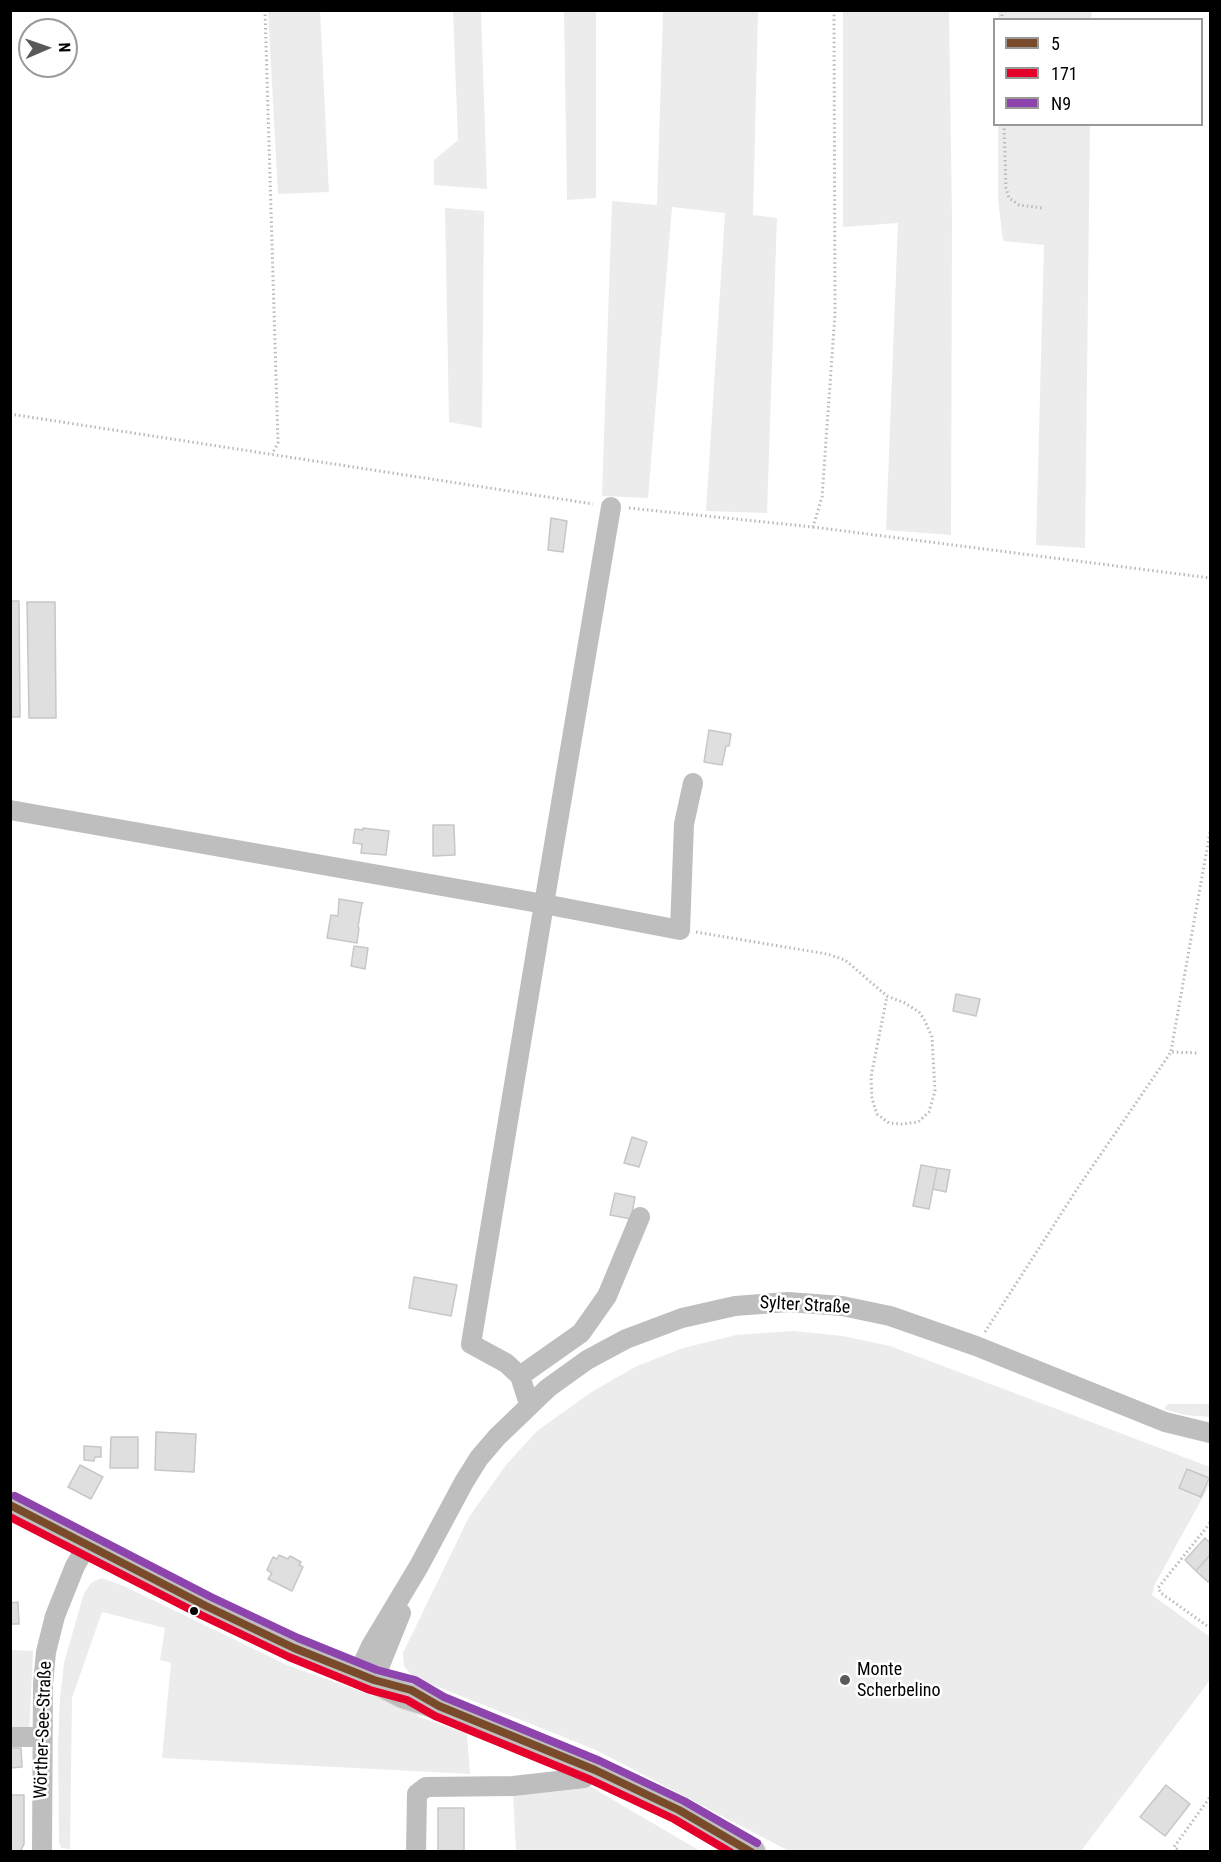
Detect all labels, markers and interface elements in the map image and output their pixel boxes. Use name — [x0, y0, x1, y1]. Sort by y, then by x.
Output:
north arrow — [18, 18, 78, 78]
legend — [993, 18, 1203, 126]
text: 5 — [1051, 33, 1060, 54]
text: N — [55, 42, 74, 53]
text: 171 — [1051, 63, 1078, 84]
text: N9 — [1051, 93, 1071, 114]
street label: Sylter Straße — [759, 1293, 851, 1319]
unlabelled marker — [188, 1605, 200, 1617]
place label: Monte Scherbelino — [857, 1659, 941, 1702]
street label: Wörther-See-Straße — [31, 1661, 57, 1799]
marker: Monte Scherbelino — [838, 1673, 852, 1687]

